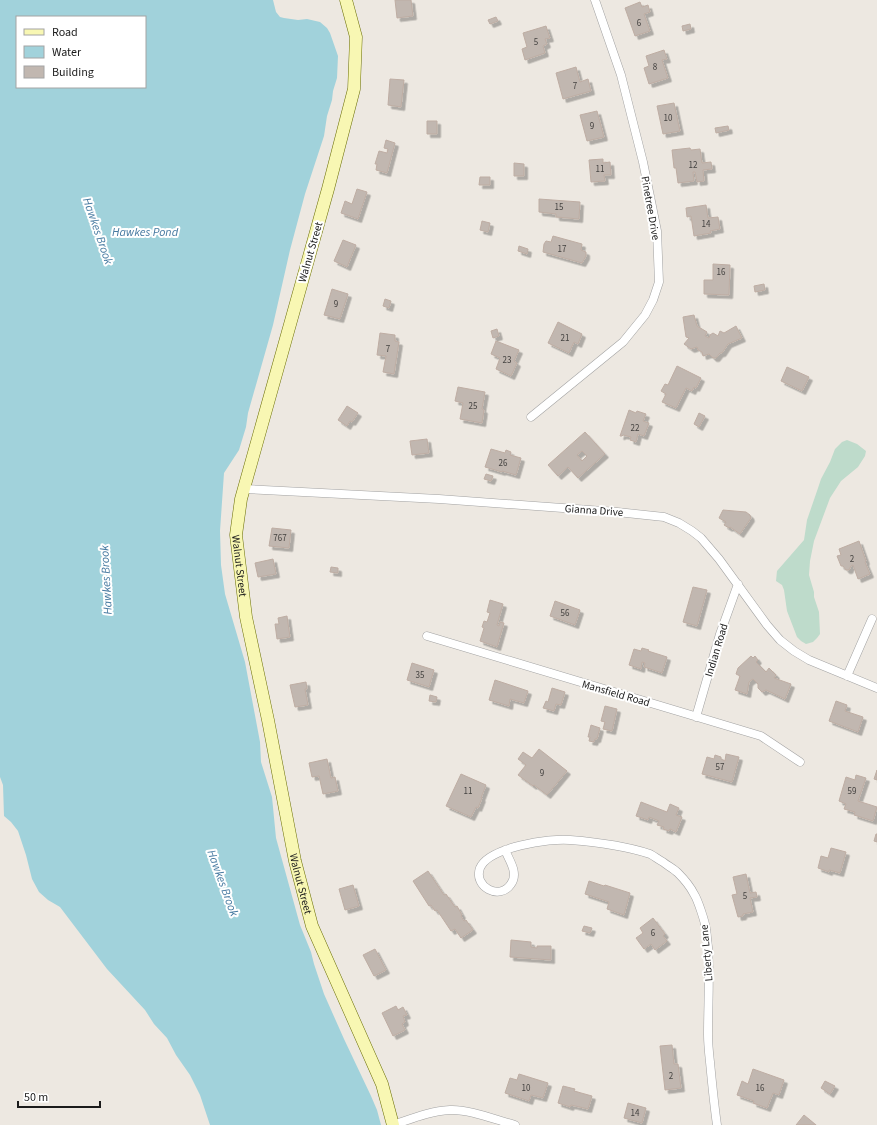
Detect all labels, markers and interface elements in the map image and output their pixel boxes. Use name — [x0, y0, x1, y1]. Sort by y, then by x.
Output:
legend — [16, 16, 146, 88]
house number: 6 — [637, 17, 642, 30]
text: Road — [52, 24, 78, 41]
house number: 5 — [534, 36, 539, 49]
text: Water — [52, 44, 82, 61]
house number: 8 — [653, 61, 658, 74]
text: Building — [52, 64, 94, 81]
house number: 7 — [573, 80, 578, 93]
house number: 10 — [664, 112, 673, 125]
house number: 9 — [590, 120, 595, 133]
house number: 12 — [689, 159, 698, 172]
house number: 11 — [596, 163, 604, 176]
street label: Pinetree Drive — [638, 175, 664, 242]
water label: Hawkes Brook — [78, 195, 117, 267]
house number: 15 — [555, 201, 564, 214]
house number: 14 — [702, 218, 711, 231]
street label: Walnut Street — [295, 220, 326, 284]
water label: Hawkes Pond — [112, 224, 179, 241]
house number: 17 — [558, 243, 567, 256]
house number: 16 — [717, 266, 726, 279]
house number: 9 — [334, 298, 339, 311]
house number: 21 — [561, 332, 569, 345]
house number: 7 — [386, 343, 391, 356]
house number: 23 — [503, 354, 512, 367]
house number: 25 — [469, 400, 478, 413]
house number: 22 — [631, 422, 640, 435]
house number: 26 — [499, 457, 508, 470]
street label: Gianna Drive — [564, 501, 624, 520]
house number: 767 — [273, 532, 287, 545]
street label: Walnut Street — [228, 534, 251, 598]
water label: Hawkes Brook — [96, 544, 117, 615]
house number: 2 — [850, 553, 855, 566]
house number: 56 — [561, 607, 570, 620]
street label: Indian Road — [701, 622, 732, 679]
house number: 35 — [416, 669, 425, 682]
street label: Mansfield Road — [580, 677, 652, 710]
house number: 57 — [716, 761, 725, 774]
house number: 9 — [540, 767, 545, 780]
house number: 11 — [464, 785, 472, 798]
house number: 59 — [848, 785, 857, 798]
water label: Hawkes Brook — [203, 847, 243, 919]
street label: Walnut Street — [286, 852, 316, 916]
house number: 5 — [743, 890, 748, 903]
street label: Liberty Lane — [697, 923, 716, 982]
house number: 6 — [651, 927, 656, 940]
house number: 2 — [669, 1070, 674, 1083]
house number: 10 — [522, 1082, 531, 1095]
house number: 16 — [756, 1082, 765, 1095]
scale bar — [18, 1083, 100, 1109]
text: 50 m — [24, 1089, 48, 1106]
house number: 14 — [631, 1107, 640, 1120]

